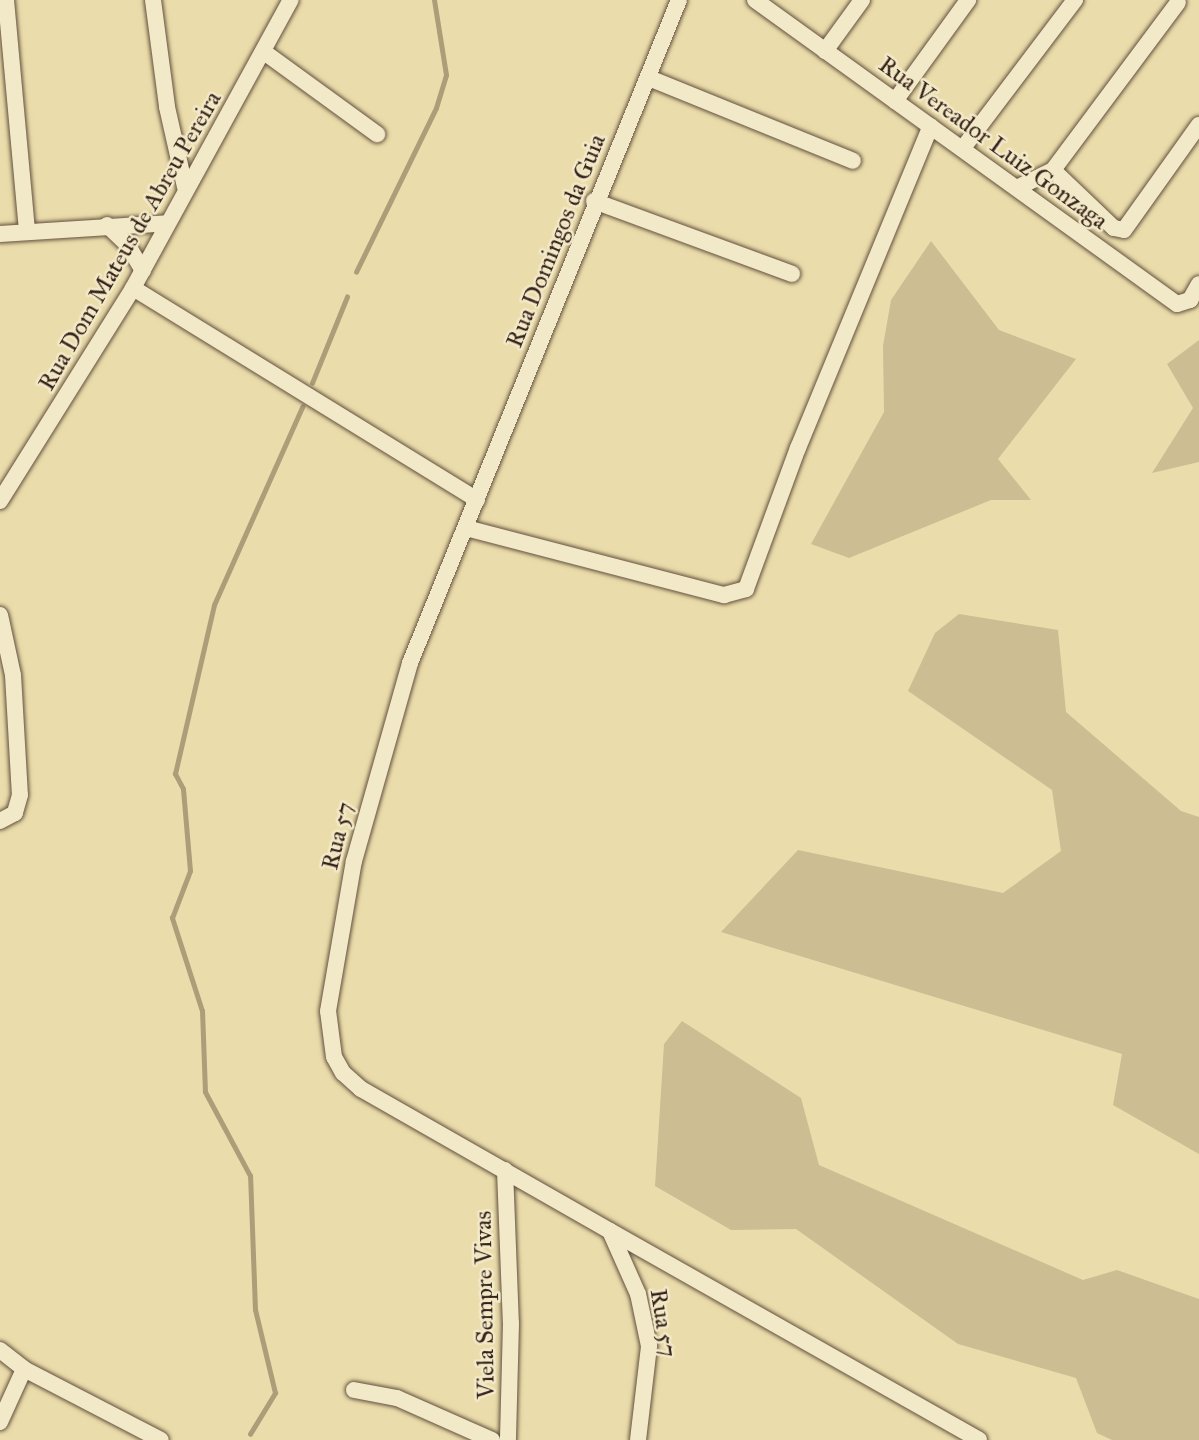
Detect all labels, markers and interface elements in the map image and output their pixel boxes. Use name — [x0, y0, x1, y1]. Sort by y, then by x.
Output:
street label: Rua Vereador Luiz Gonzaga — [873, 50, 1113, 236]
street label: Rua Dom Mateus de Abreu Pereira — [32, 86, 228, 396]
street label: Rua Domingos da Guia — [500, 130, 612, 352]
street label: Rua 57 — [316, 799, 360, 873]
street label: Viela Sempre Vivas — [469, 1211, 501, 1399]
street label: Rua 57 — [643, 1287, 683, 1359]

